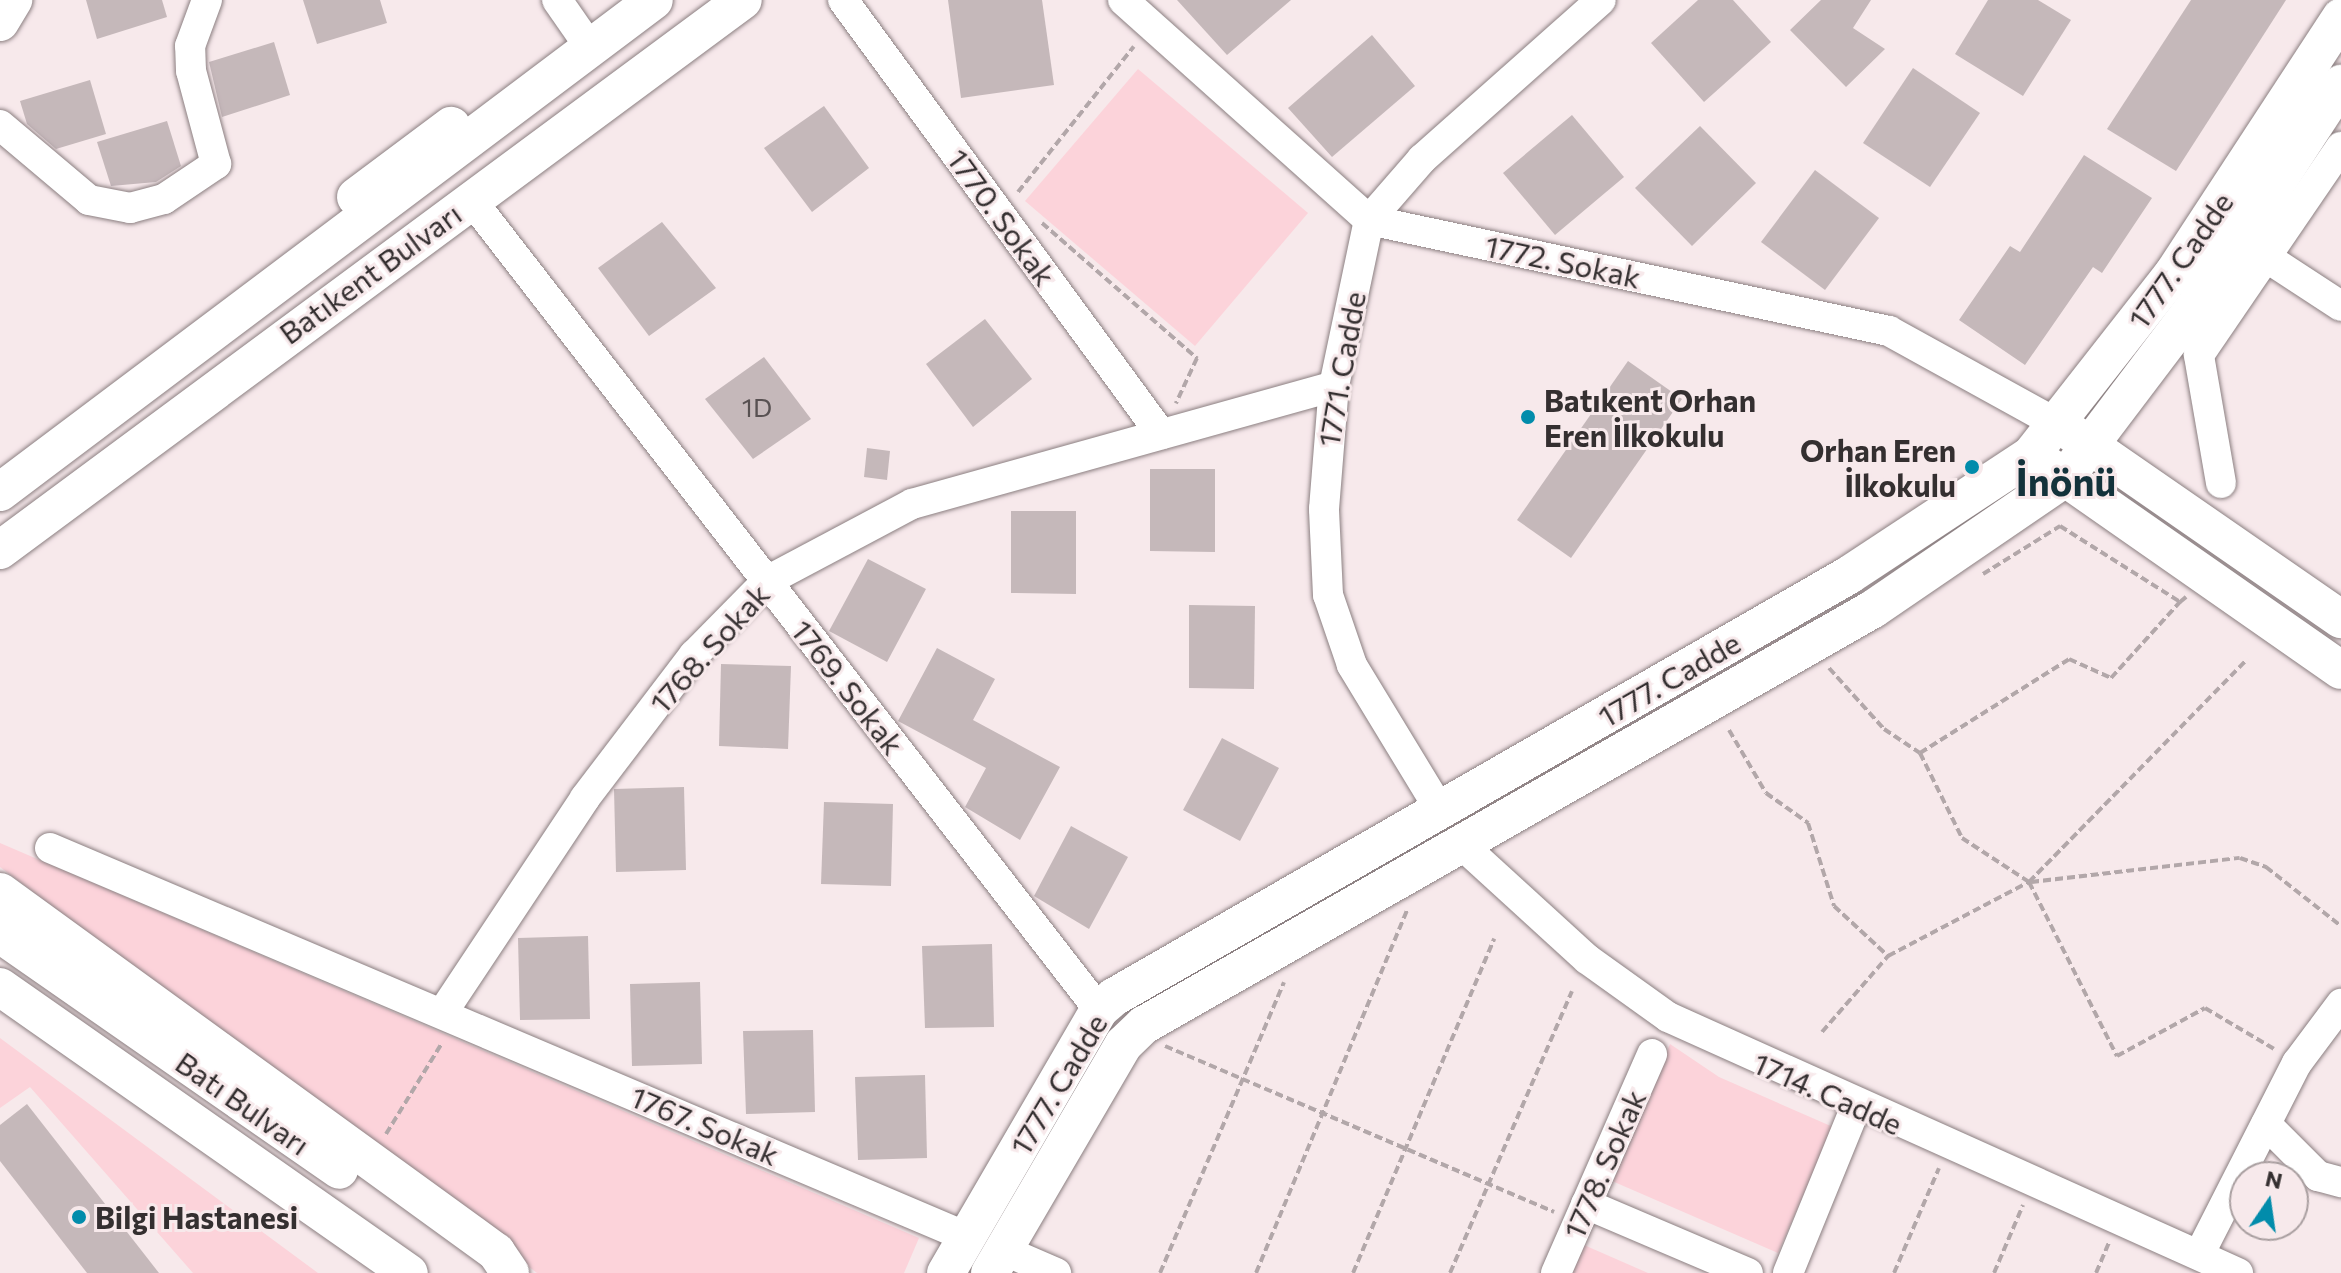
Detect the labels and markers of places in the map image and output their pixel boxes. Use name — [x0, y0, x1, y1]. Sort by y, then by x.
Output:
place label: Batıkent Orhan Eren İlkokulu — [1544, 382, 1756, 452]
marker: Batıkent Orhan Eren İlkokulu — [1519, 408, 1537, 426]
place label: Orhan Eren İlkokulu — [1800, 432, 1956, 502]
marker: Orhan Eren İlkokulu — [1963, 458, 1981, 476]
place label: Bilgi Hastanesi — [95, 1199, 298, 1235]
marker: Bilgi Hastanesi — [70, 1208, 88, 1226]

